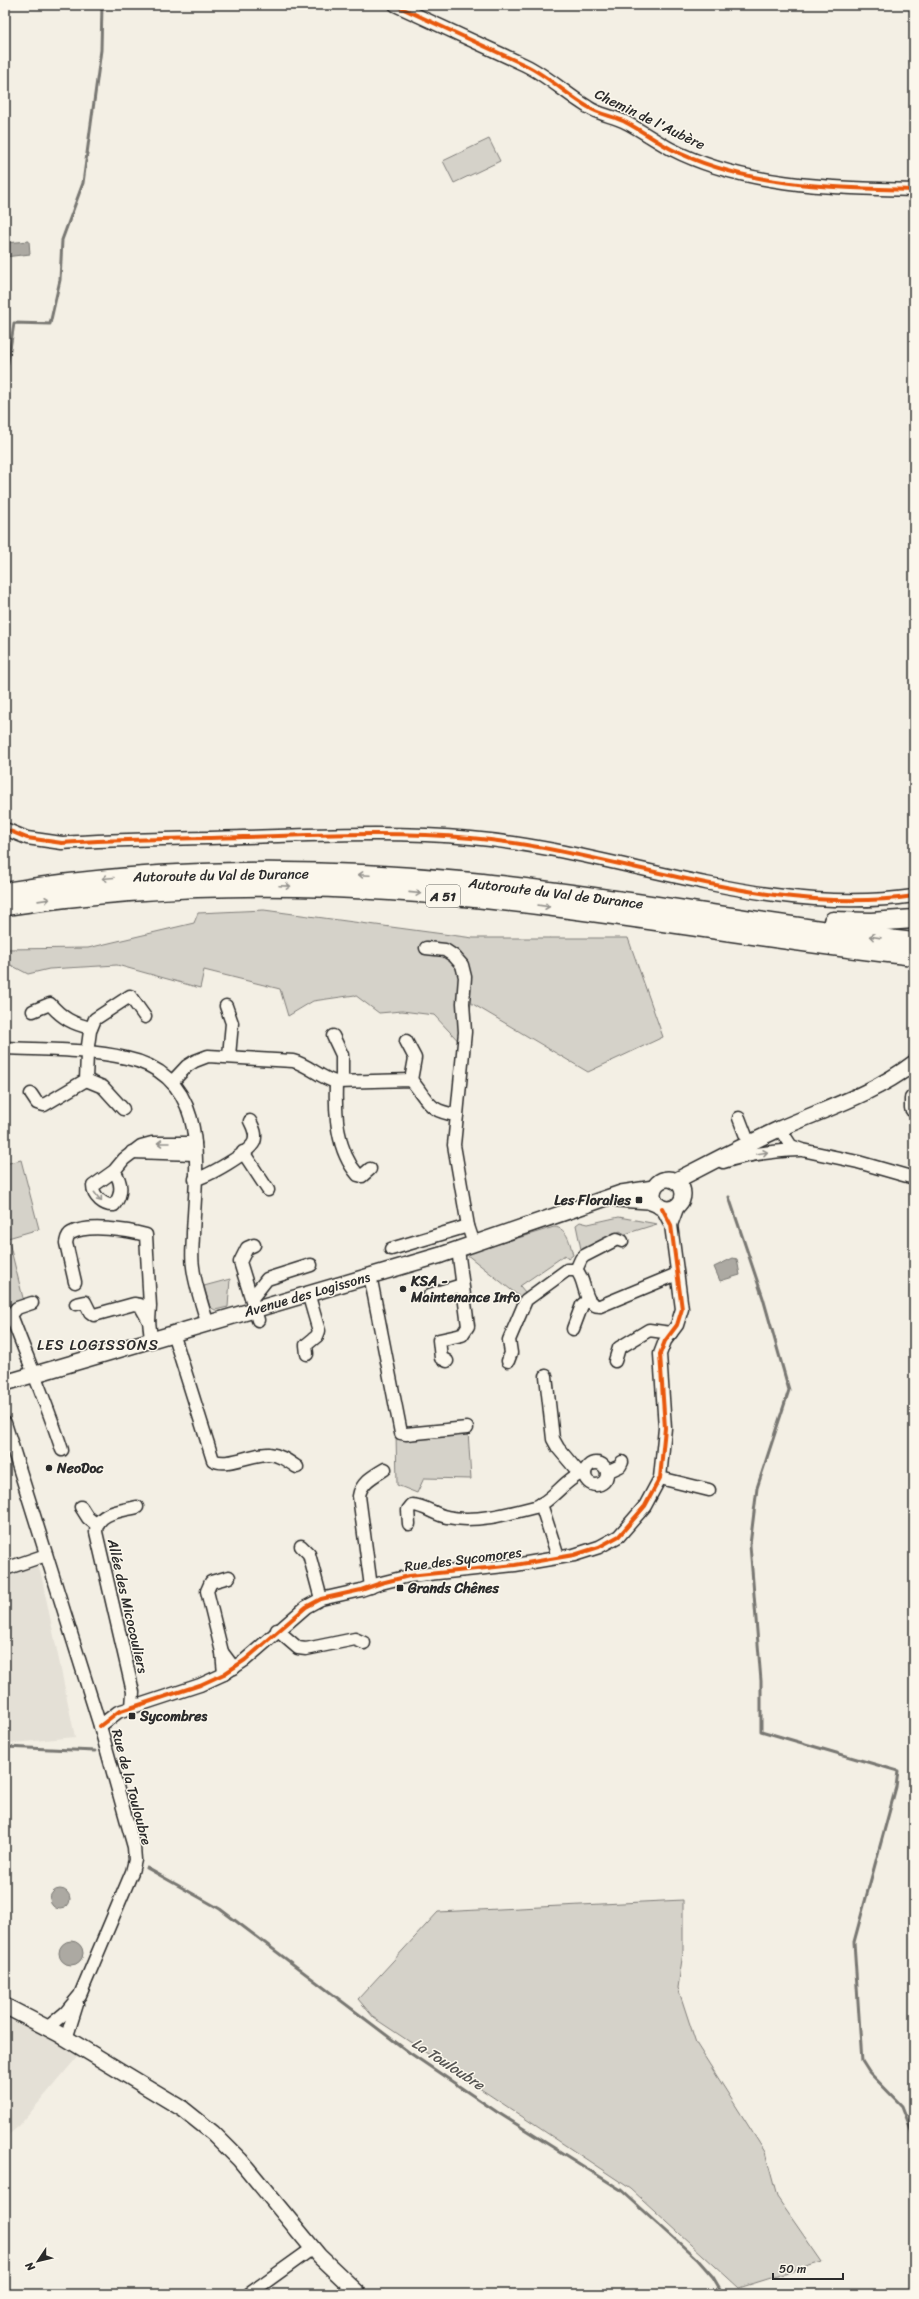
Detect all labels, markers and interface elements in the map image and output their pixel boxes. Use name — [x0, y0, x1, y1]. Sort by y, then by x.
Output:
street label: Chemin de l'Aubère — [590, 82, 709, 157]
street label: Autoroute du Val de Durance — [132, 861, 309, 890]
street label: Autoroute du Val de Durance — [466, 870, 645, 917]
one-way arrow — [358, 871, 371, 879]
one-way arrow — [102, 875, 115, 882]
one-way arrow — [278, 882, 291, 890]
road number: A 51 — [426, 885, 460, 907]
one-way arrow — [408, 889, 421, 897]
one-way arrow — [37, 896, 50, 904]
one-way arrow — [537, 902, 550, 910]
one-way arrow — [869, 933, 882, 941]
one-way arrow — [157, 1139, 170, 1147]
one-way arrow — [755, 1149, 768, 1157]
place label: Les Floralies — [554, 1188, 632, 1213]
one-way arrow — [94, 1192, 103, 1203]
marker: Les Floralies — [634, 1195, 644, 1205]
street label: Avenue des Logissons — [240, 1264, 373, 1325]
place label: KSA - Maintenance Info — [410, 1269, 520, 1310]
marker: KSA - Maintenance Info — [398, 1284, 408, 1294]
district label: LES LOGISSONS — [37, 1332, 159, 1358]
place label: NeoDoc — [56, 1456, 104, 1481]
marker: NeoDoc — [44, 1463, 54, 1473]
street label: Allée des Micocouliers — [100, 1535, 155, 1676]
street label: Rue des Sycomores — [403, 1540, 524, 1579]
place label: Grands Chênes — [407, 1576, 500, 1601]
marker: Grands Chênes — [395, 1583, 405, 1593]
place label: Sycombres — [139, 1704, 208, 1729]
marker: Sycombres — [127, 1711, 137, 1721]
street label: Rue de la Touloubre — [104, 1726, 159, 1848]
water label: La Touloubre — [407, 2031, 491, 2098]
north arrow — [18, 2241, 58, 2281]
scale bar — [773, 2255, 843, 2281]
text: N — [20, 2258, 41, 2276]
text: 50 m — [779, 2258, 806, 2280]

